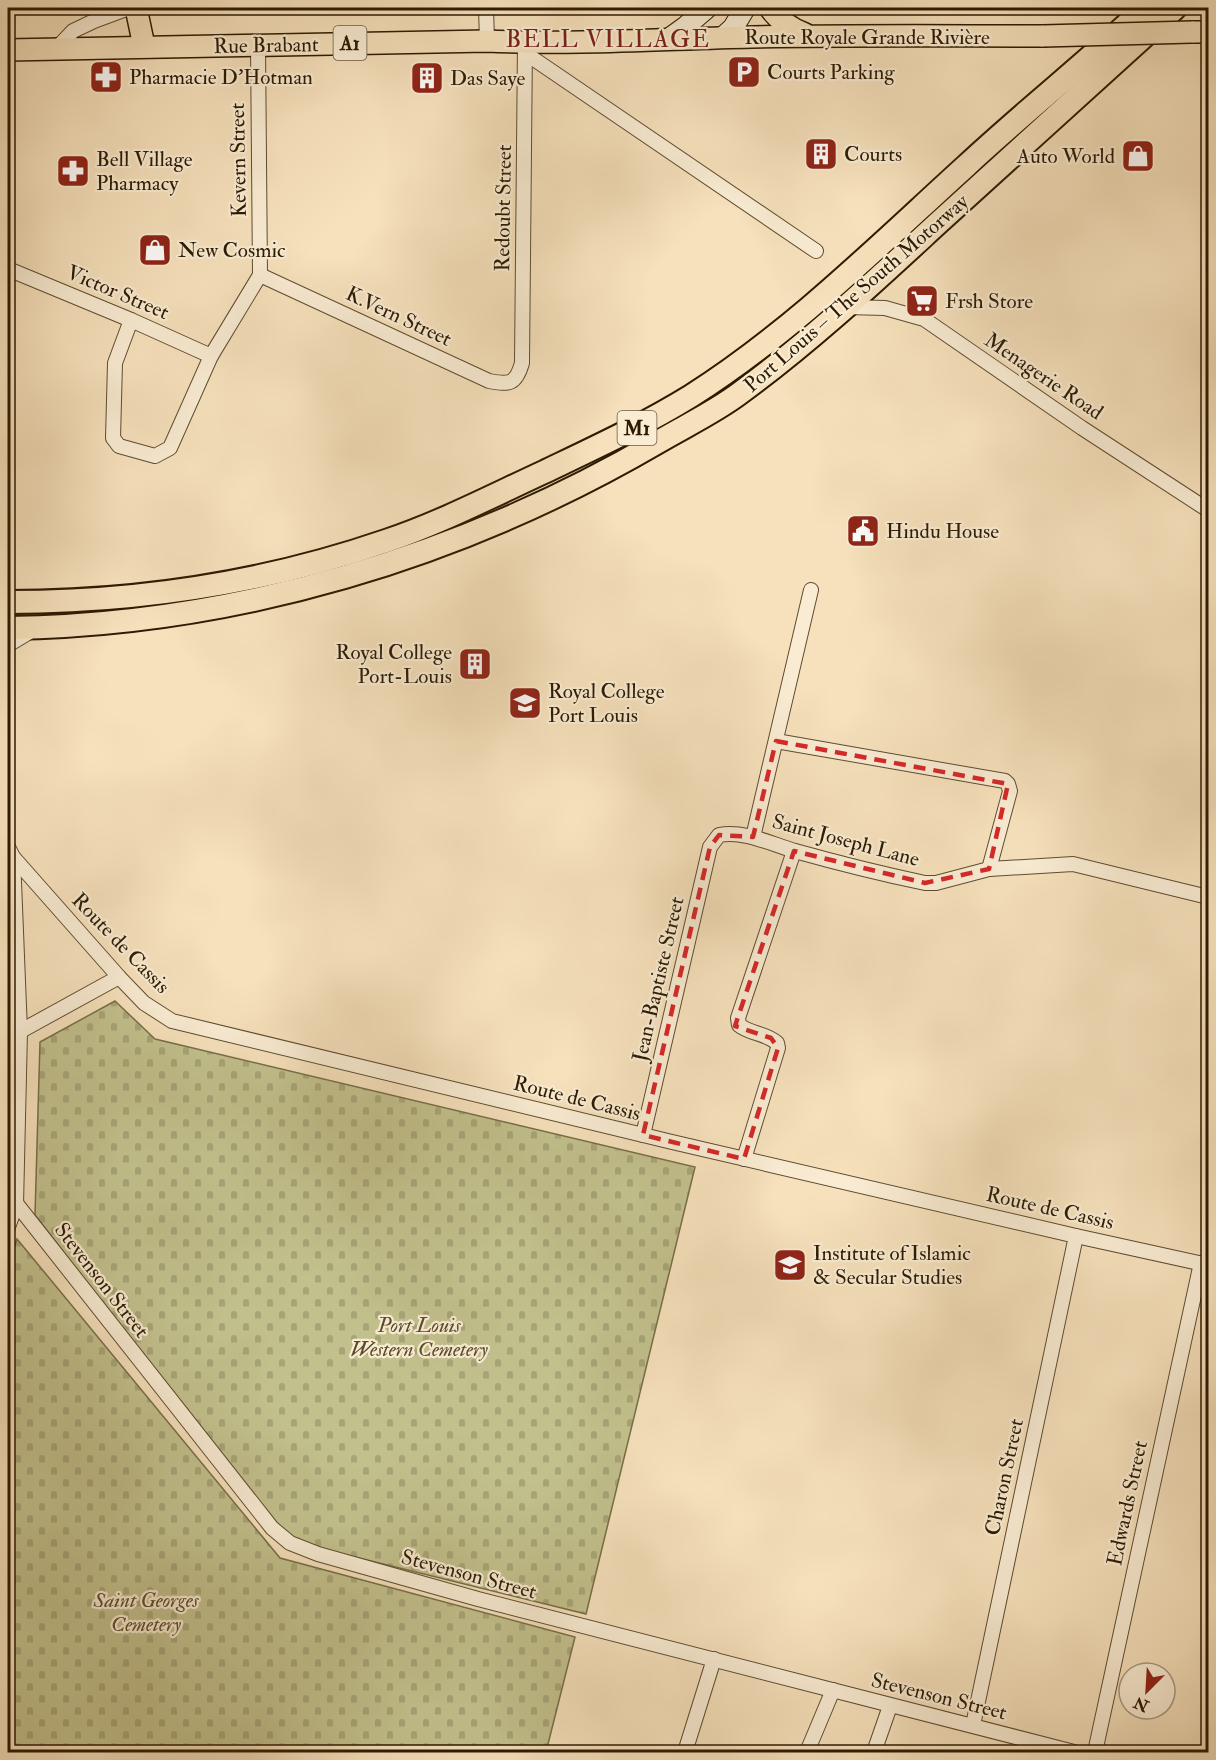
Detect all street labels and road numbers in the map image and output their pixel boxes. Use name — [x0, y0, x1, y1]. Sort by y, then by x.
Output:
street label: Route Royale Grande Rivière — [744, 24, 990, 51]
road number: A1 — [334, 26, 366, 60]
street label: Rue Brabant — [213, 31, 319, 60]
street label: Kevern Street — [224, 102, 253, 217]
street label: Redoubt Street — [489, 144, 518, 272]
street label: Port Louis – The South Motorway — [738, 188, 975, 398]
street label: Victor Street — [63, 259, 173, 326]
street label: K.Vern Street — [342, 280, 456, 353]
street label: Menagerie Road — [979, 327, 1109, 426]
road number: M1 — [618, 411, 656, 445]
street label: Saint Joseph Lane — [769, 808, 923, 873]
street label: Route de Cassis — [66, 887, 176, 1000]
street label: Jean-Baptiste Street — [626, 894, 691, 1065]
street label: Route de Cassis — [510, 1070, 643, 1127]
street label: Route de Cassis — [983, 1181, 1116, 1236]
street label: Stevenson Street — [48, 1217, 155, 1343]
street label: Charon Street — [979, 1416, 1030, 1538]
street label: Edwards Street — [1101, 1438, 1154, 1568]
street label: Stevenson Street — [398, 1543, 540, 1606]
street label: Stevenson Street — [868, 1667, 1010, 1726]

